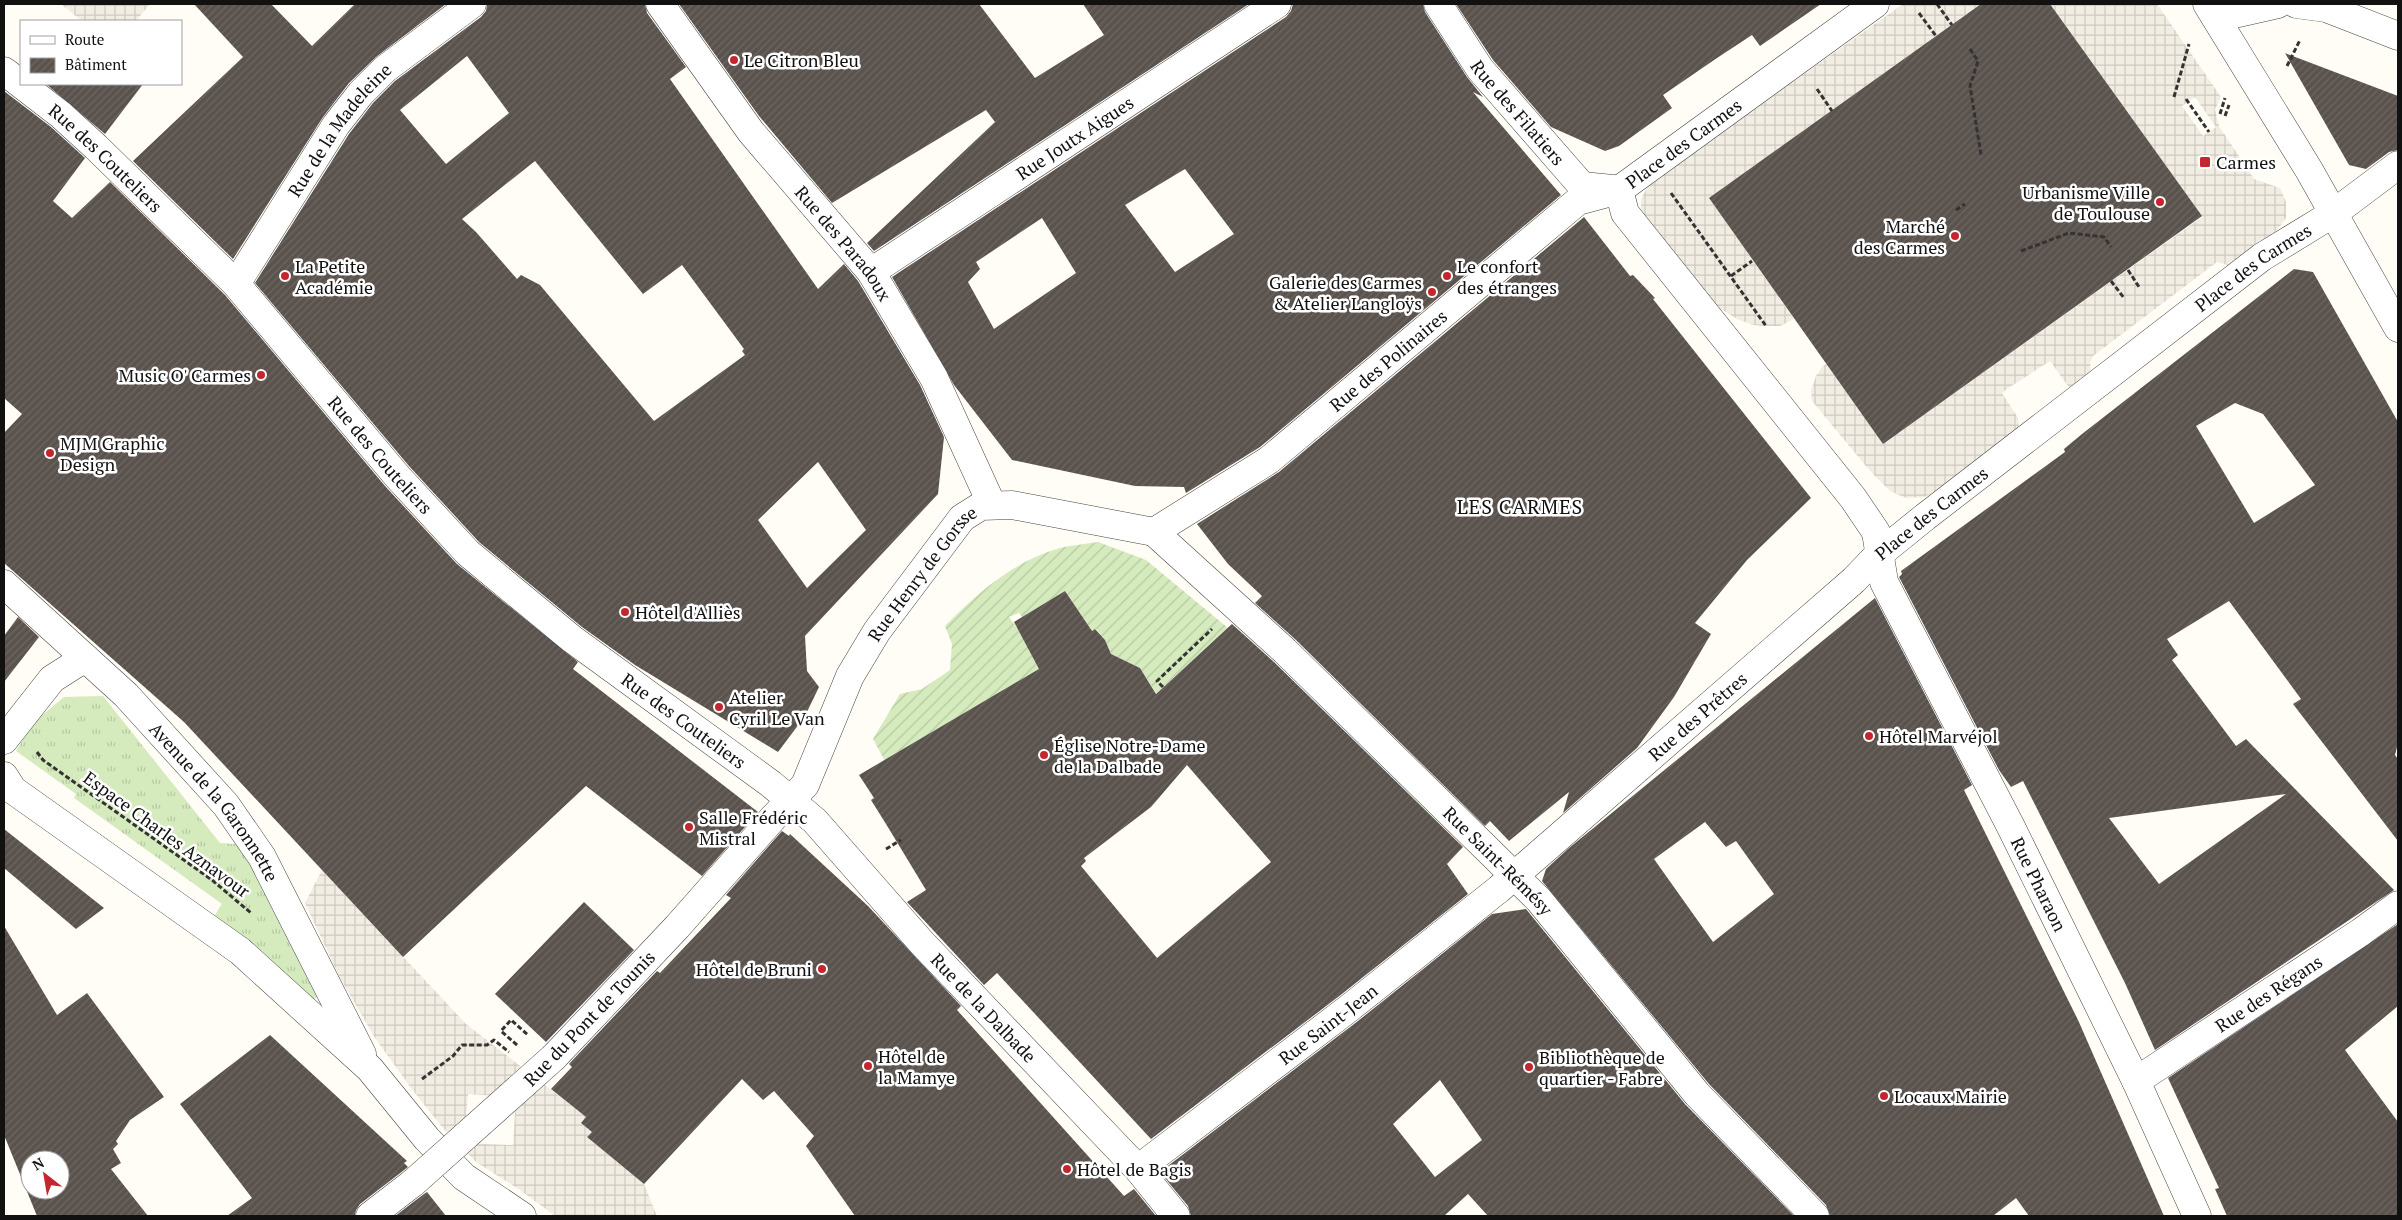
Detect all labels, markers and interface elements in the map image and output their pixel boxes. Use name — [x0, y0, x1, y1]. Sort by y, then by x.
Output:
legend — [20, 20, 182, 85]
text: Route — [65, 29, 104, 49]
place label: Le Citron Bleu — [744, 48, 859, 72]
text: Bâtiment — [65, 54, 127, 74]
marker: Le Citron Bleu — [728, 54, 740, 66]
street label: Rue des Filatiers — [1465, 55, 1570, 170]
street label: Rue de la Madeleine — [282, 58, 396, 201]
street label: Rue Joutx Aigues — [1011, 90, 1138, 185]
street label: Place des Carmes — [1621, 93, 1746, 193]
street label: Rue des Couteliers — [44, 98, 168, 218]
place label: Carmes — [2216, 150, 2276, 174]
marker: Carmes — [2198, 155, 2212, 169]
street label: Rue des Paradoux — [790, 180, 898, 306]
place label: Urbanisme Ville de Toulouse — [2022, 180, 2150, 225]
marker: Urbanisme Ville de Toulouse — [2154, 196, 2166, 208]
place label: Marché des Carmes — [1854, 214, 1945, 259]
street label: Place des Carmes — [2190, 218, 2316, 317]
marker: Marché des Carmes — [1949, 230, 1961, 242]
place label: La Petite Académie — [295, 254, 373, 299]
place label: Le confort des étranges — [1457, 254, 1557, 299]
marker: La Petite Académie — [279, 270, 291, 282]
place label: Galerie des Carmes & Atelier Langloÿs — [1269, 270, 1422, 315]
marker: Le confort des étranges — [1441, 270, 1453, 282]
marker: Galerie des Carmes & Atelier Langloÿs — [1426, 286, 1438, 298]
street label: Rue des Polinaires — [1324, 304, 1452, 416]
place label: Music O' Carmes — [119, 363, 251, 387]
marker: Music O' Carmes — [255, 369, 267, 381]
street label: Rue des Couteliers — [323, 391, 438, 519]
place label: MJM Graphic Design — [60, 431, 165, 476]
marker: MJM Graphic Design — [44, 447, 56, 459]
street label: Place des Carmes — [1870, 461, 1993, 565]
district label: LES CARMES — [1457, 493, 1583, 520]
street label: Rue Henry de Gorsse — [862, 500, 981, 645]
place label: Hôtel d'Alliès — [635, 600, 741, 624]
marker: Hôtel d'Alliès — [619, 606, 631, 618]
street label: Rue des Couteliers — [617, 667, 751, 774]
street label: Rue des Prêtres — [1643, 667, 1752, 766]
place label: Atelier Cyril Le Van — [729, 685, 825, 730]
marker: Atelier Cyril Le Van — [713, 701, 725, 713]
street label: Avenue de la Garonnette — [144, 717, 284, 885]
place label: Hôtel Marvéjol — [1879, 724, 1998, 748]
marker: Hôtel Marvéjol — [1863, 730, 1875, 742]
place label: Église Notre-Dame de la Dalbade — [1054, 733, 1206, 778]
marker: Église Notre-Dame de la Dalbade — [1038, 749, 1050, 761]
street label: Espace Charles Aznavour — [79, 765, 255, 903]
street label: Rue Saint-Rémésy — [1438, 801, 1559, 921]
place label: Salle Frédéric Mistral — [699, 805, 808, 850]
marker: Salle Frédéric Mistral — [683, 821, 695, 833]
street label: Rue Pharaon — [2006, 833, 2073, 936]
street label: Rue du Pont de Tounis — [518, 945, 660, 1091]
street label: Rue de la Dalbade — [926, 948, 1042, 1068]
street label: Rue des Régans — [2210, 949, 2327, 1037]
place label: Hôtel de Bruni — [696, 957, 812, 981]
marker: Hôtel de Bruni — [816, 963, 828, 975]
street label: Rue Saint-Jean — [1274, 978, 1383, 1070]
place label: Hôtel de la Mamye — [878, 1044, 955, 1089]
place label: Bibliothèque de quartier - Fabre — [1539, 1045, 1665, 1090]
marker: Hôtel de la Mamye — [862, 1060, 874, 1072]
marker: Bibliothèque de quartier - Fabre — [1523, 1061, 1535, 1073]
place label: Locaux Mairie — [1894, 1084, 2007, 1108]
marker: Locaux Mairie — [1878, 1090, 1890, 1102]
north arrow — [20, 1150, 70, 1200]
text: N — [29, 1152, 48, 1174]
place label: Hôtel de Bagis — [1077, 1157, 1192, 1181]
marker: Hôtel de Bagis — [1061, 1163, 1073, 1175]

